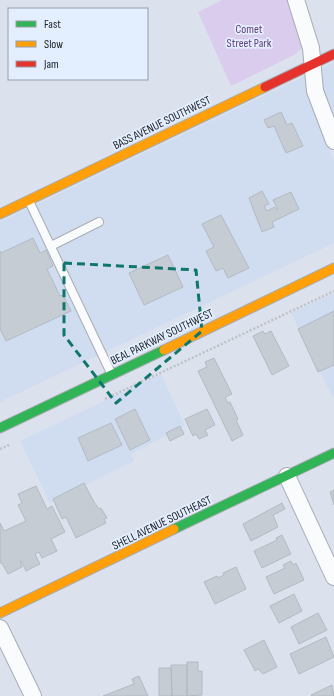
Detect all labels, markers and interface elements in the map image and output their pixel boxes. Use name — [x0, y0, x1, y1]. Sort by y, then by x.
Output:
legend — [8, 8, 148, 80]
text: Fast — [44, 17, 61, 32]
park label: Comet Street Park — [227, 22, 272, 51]
text: Slow — [44, 37, 63, 52]
text: Jam — [43, 57, 59, 72]
street label: BASS AVENUE SOUTHWEST — [111, 93, 214, 153]
street label: BEAL PARKWAY SOUTHWEST — [108, 306, 216, 368]
street label: SHELL AVENUE SOUTHEAST — [110, 492, 214, 554]

